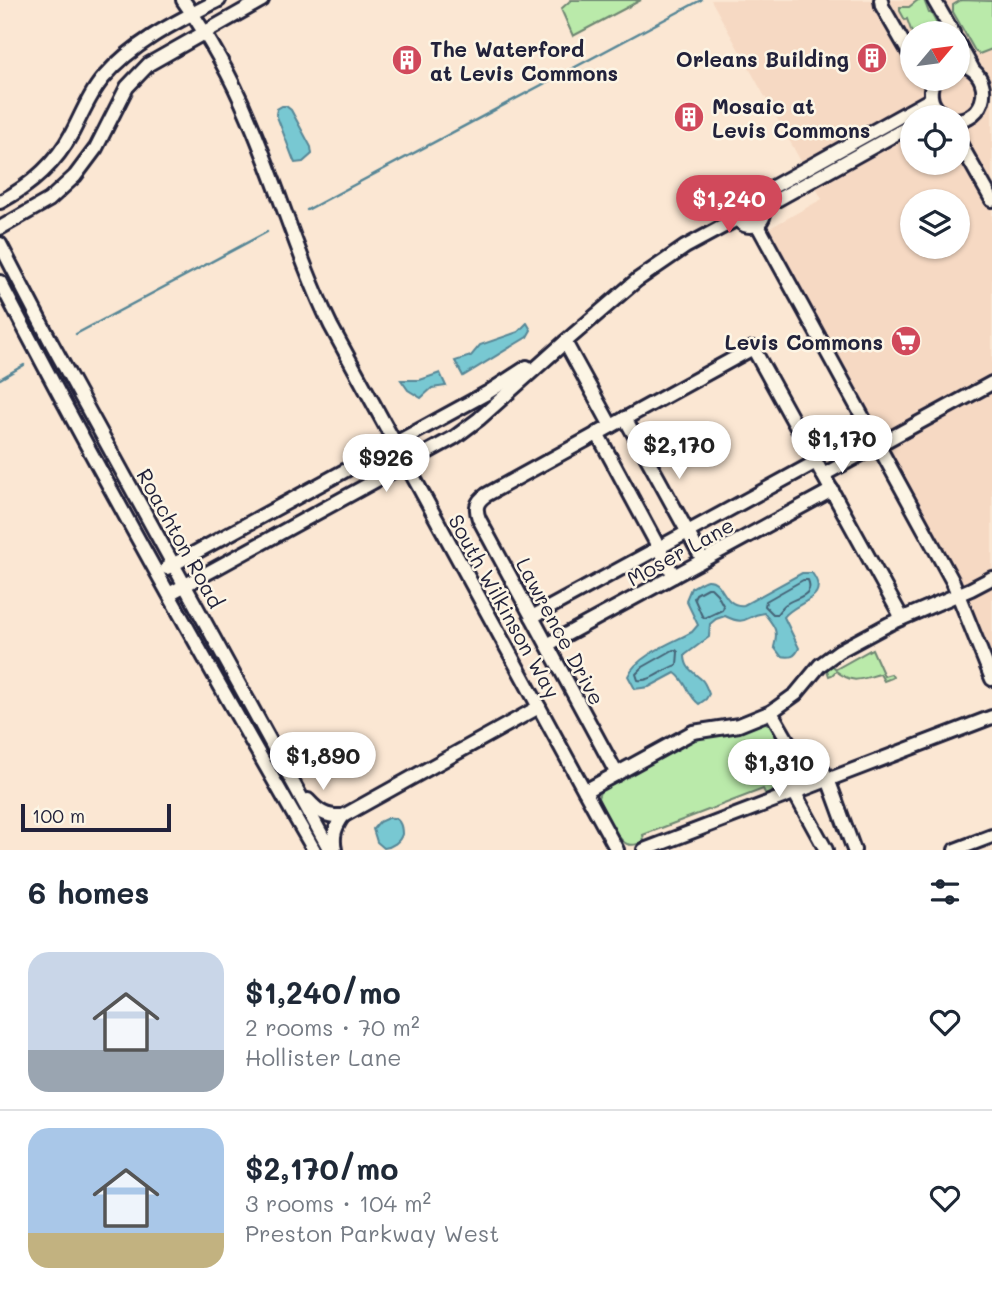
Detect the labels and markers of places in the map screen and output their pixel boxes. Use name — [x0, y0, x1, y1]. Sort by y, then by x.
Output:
place label: The Waterford at Levis Commons — [430, 35, 618, 86]
building icon: Orleans Building — [855, 41, 889, 75]
building icon: The Waterford at Levis Commons — [390, 43, 424, 77]
place label: Orleans Building — [676, 45, 849, 72]
place label: Mosaic at Levis Commons — [712, 92, 870, 143]
building icon: Mosaic at Levis Commons — [672, 100, 706, 134]
pin: $1,240 — [672, 176, 786, 235]
supermarket icon: Levis Commons — [889, 324, 923, 358]
place label: Levis Commons — [725, 328, 883, 355]
pin: $1,170 — [785, 416, 899, 475]
pin: $2,170 — [622, 421, 736, 481]
pin: $926 — [345, 434, 427, 494]
pin: $1,890 — [266, 732, 380, 792]
pin: $1,310 — [722, 740, 836, 799]

